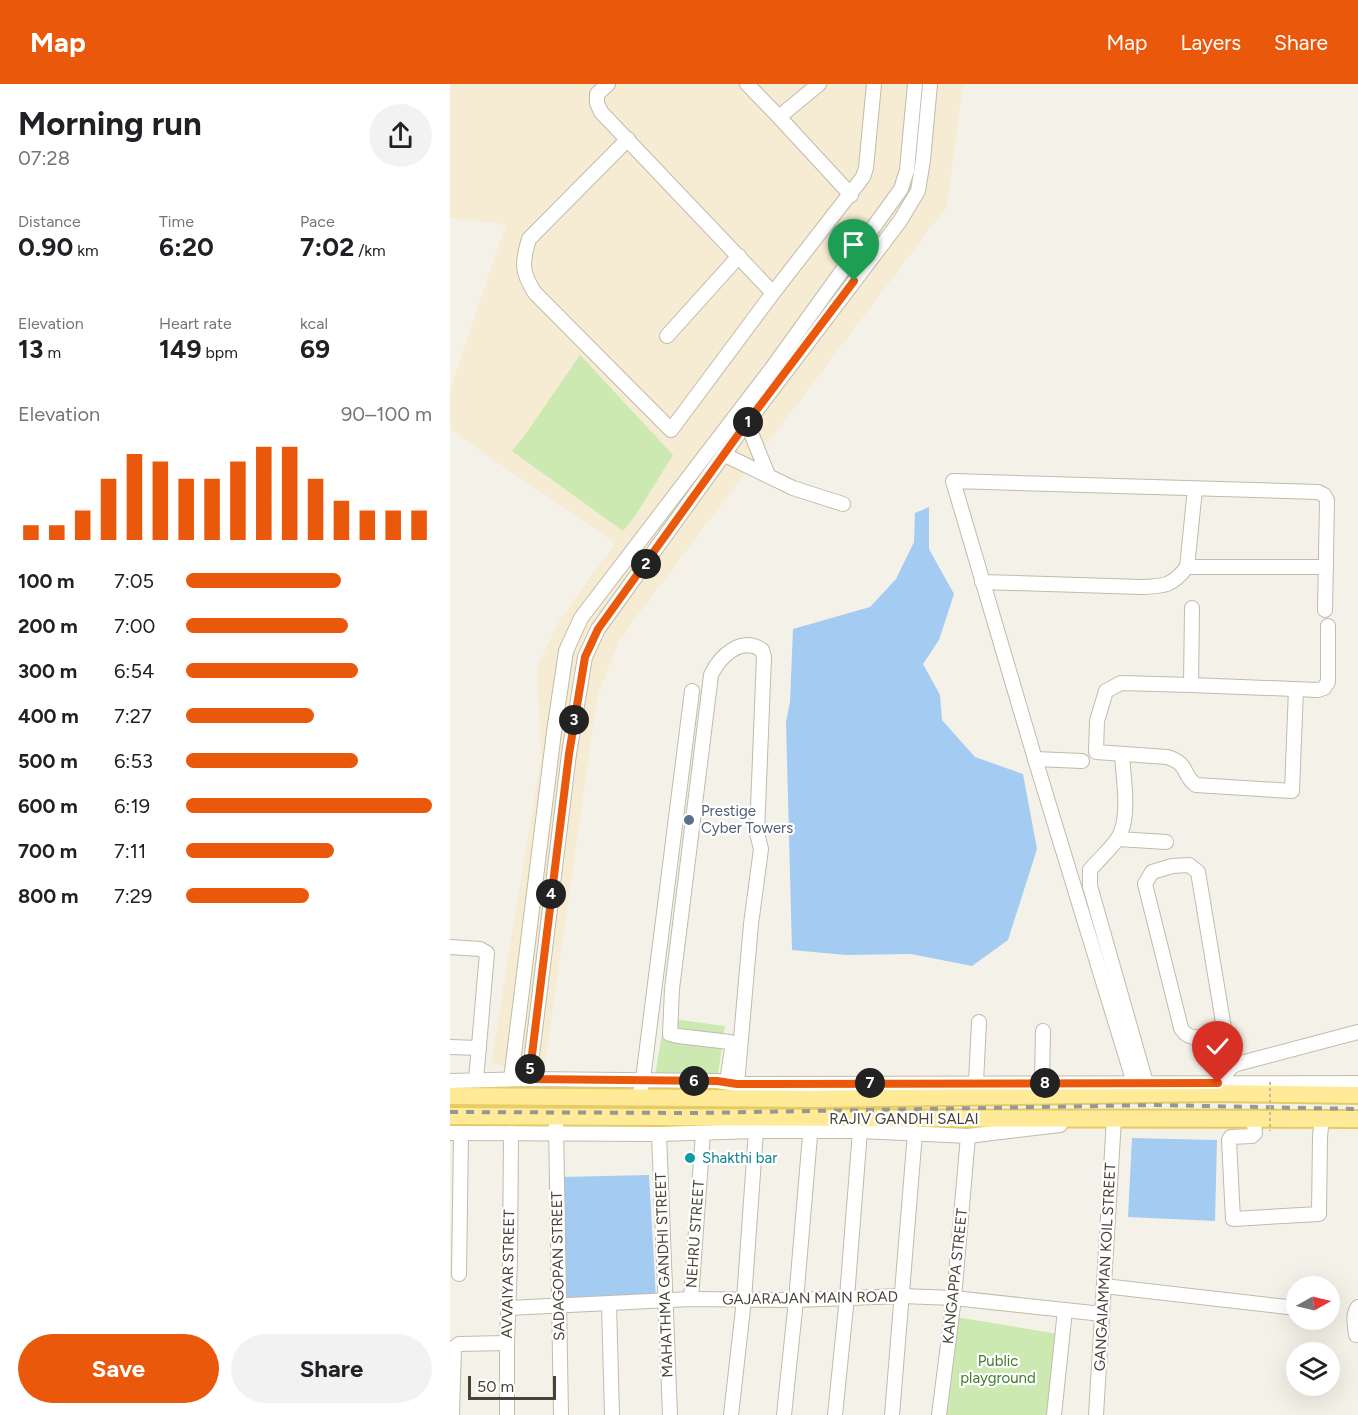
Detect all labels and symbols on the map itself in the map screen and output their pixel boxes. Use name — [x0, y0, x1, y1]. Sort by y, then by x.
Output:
pin — [828, 219, 879, 281]
pin: 1 — [733, 407, 763, 437]
pin: 2 — [631, 549, 661, 579]
pin: 3 — [559, 705, 589, 735]
place label: Prestige Cyber Towers — [701, 802, 793, 837]
marker: Prestige Cyber Towers — [682, 813, 696, 827]
pin: 4 — [536, 879, 566, 909]
pin — [1192, 1021, 1243, 1083]
pin: 5 — [515, 1054, 545, 1084]
pin: 6 — [679, 1066, 709, 1096]
pin: 7 — [855, 1068, 885, 1098]
pin: 8 — [1030, 1068, 1060, 1098]
street label: RAJIV GANDHI SALAI — [829, 1110, 979, 1128]
place label: Shakthi bar — [702, 1149, 777, 1167]
marker: Shakthi bar — [683, 1151, 697, 1165]
street label: GANGAIAMMAN KOIL STREET — [1091, 1162, 1119, 1372]
street label: MAHATHMA GANDHI STREET — [651, 1171, 677, 1378]
street label: NEHRU STREET — [682, 1179, 708, 1289]
street label: SADAGOPAN STREET — [548, 1190, 568, 1341]
street label: KANGAPPA STREET — [939, 1206, 971, 1345]
street label: AVVAIYAR STREET — [498, 1209, 518, 1339]
north arrow — [1286, 1276, 1340, 1330]
street label: GAJARAJAN MAIN ROAD — [722, 1287, 898, 1309]
park label: Public playground — [960, 1352, 1036, 1387]
scale bar — [468, 1373, 556, 1400]

